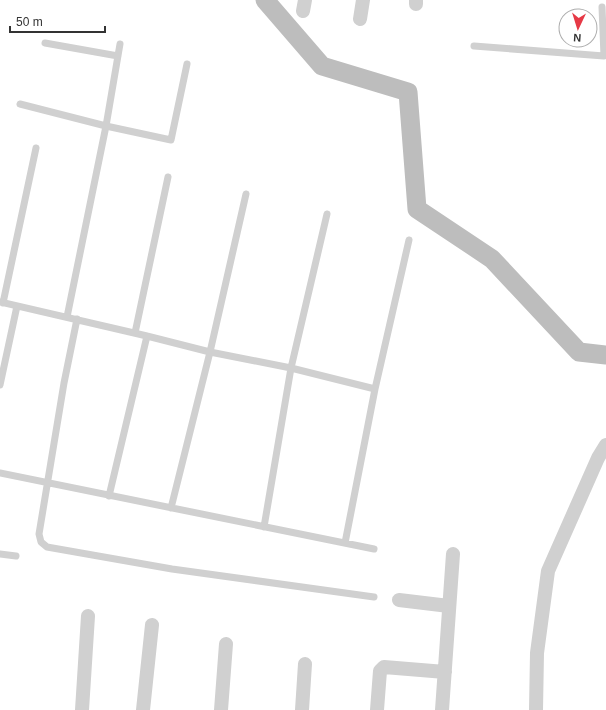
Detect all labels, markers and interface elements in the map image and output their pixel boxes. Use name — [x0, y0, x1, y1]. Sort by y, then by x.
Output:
scale bar — [10, 8, 105, 34]
north arrow — [558, 8, 598, 48]
text: 50 m — [16, 15, 43, 29]
text: N — [573, 32, 582, 44]

